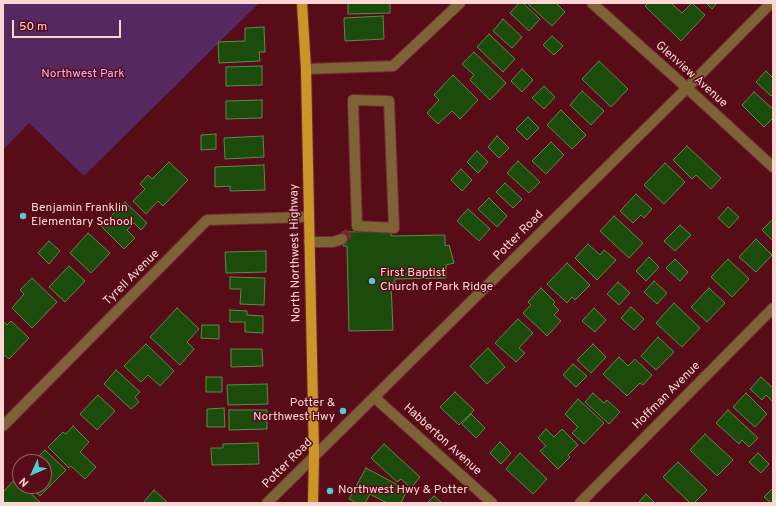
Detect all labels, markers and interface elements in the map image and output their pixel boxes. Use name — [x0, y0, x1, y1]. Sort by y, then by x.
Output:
scale bar — [14, 12, 123, 38]
text: 50 m — [19, 19, 47, 35]
street label: Glenview Avenue — [652, 39, 730, 111]
park label: Northwest Park — [41, 68, 125, 82]
street label: North Northwest Highway — [288, 184, 304, 322]
place label: Benjamin Franklin Elementary School — [31, 202, 133, 230]
street label: Potter Road — [491, 208, 547, 264]
marker: Benjamin Franklin Elementary School — [18, 211, 28, 221]
street label: Tyrell Avenue — [101, 247, 163, 309]
place label: First Baptist Church of Park Ridge — [380, 267, 493, 295]
marker: First Baptist Church of Park Ridge — [367, 276, 377, 286]
street label: Hoffman Avenue — [630, 359, 704, 433]
place label: Potter & Northwest Hwy — [253, 397, 335, 425]
street label: Habberton Avenue — [400, 401, 484, 479]
marker: Potter & Northwest Hwy — [338, 406, 348, 416]
street label: Potter Road — [260, 436, 316, 492]
north arrow — [12, 454, 52, 494]
text: N — [16, 474, 32, 490]
place label: Northwest Hwy & Potter — [338, 484, 468, 498]
marker: Northwest Hwy & Potter — [325, 486, 335, 496]

